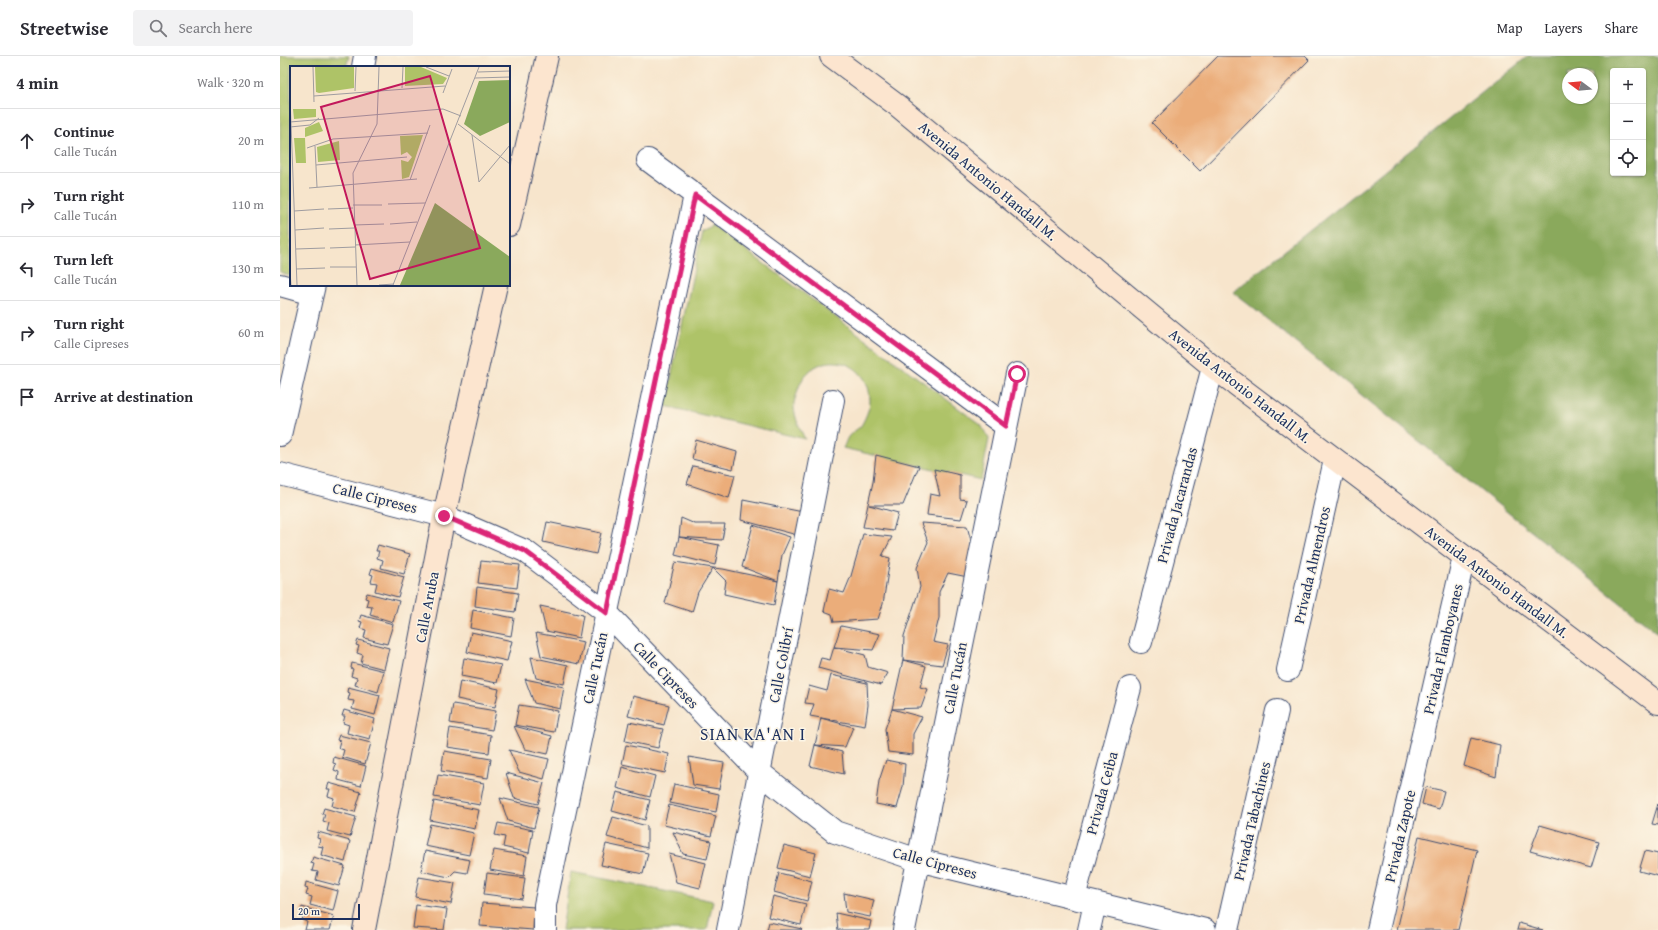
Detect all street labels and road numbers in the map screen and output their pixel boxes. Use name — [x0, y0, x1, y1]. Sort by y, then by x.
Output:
street label: Avenida Antonio Handall M. — [914, 116, 1062, 245]
street label: Avenida Antonio Handall M. — [1165, 323, 1316, 448]
street label: Privada Jacarandas — [1151, 445, 1202, 565]
street label: Calle Cipreses — [331, 477, 420, 518]
street label: Privada Almendros — [1288, 504, 1335, 626]
street label: Avenida Antonio Handall M. — [1421, 520, 1574, 643]
street label: Calle Aruba — [409, 569, 444, 644]
street label: Privada Flamboyanes — [1417, 582, 1468, 716]
street label: Calle Colibrí — [763, 625, 798, 704]
street label: Calle Tucán — [577, 630, 612, 706]
street label: Calle Cipreses — [629, 636, 704, 713]
street label: Calle Tucán — [937, 640, 972, 716]
street label: Privada Ceiba — [1080, 749, 1123, 837]
street label: Privada Tabachines — [1228, 759, 1275, 882]
street label: Privada Zapote — [1379, 788, 1420, 884]
street label: Calle Cipreses — [891, 841, 980, 884]

